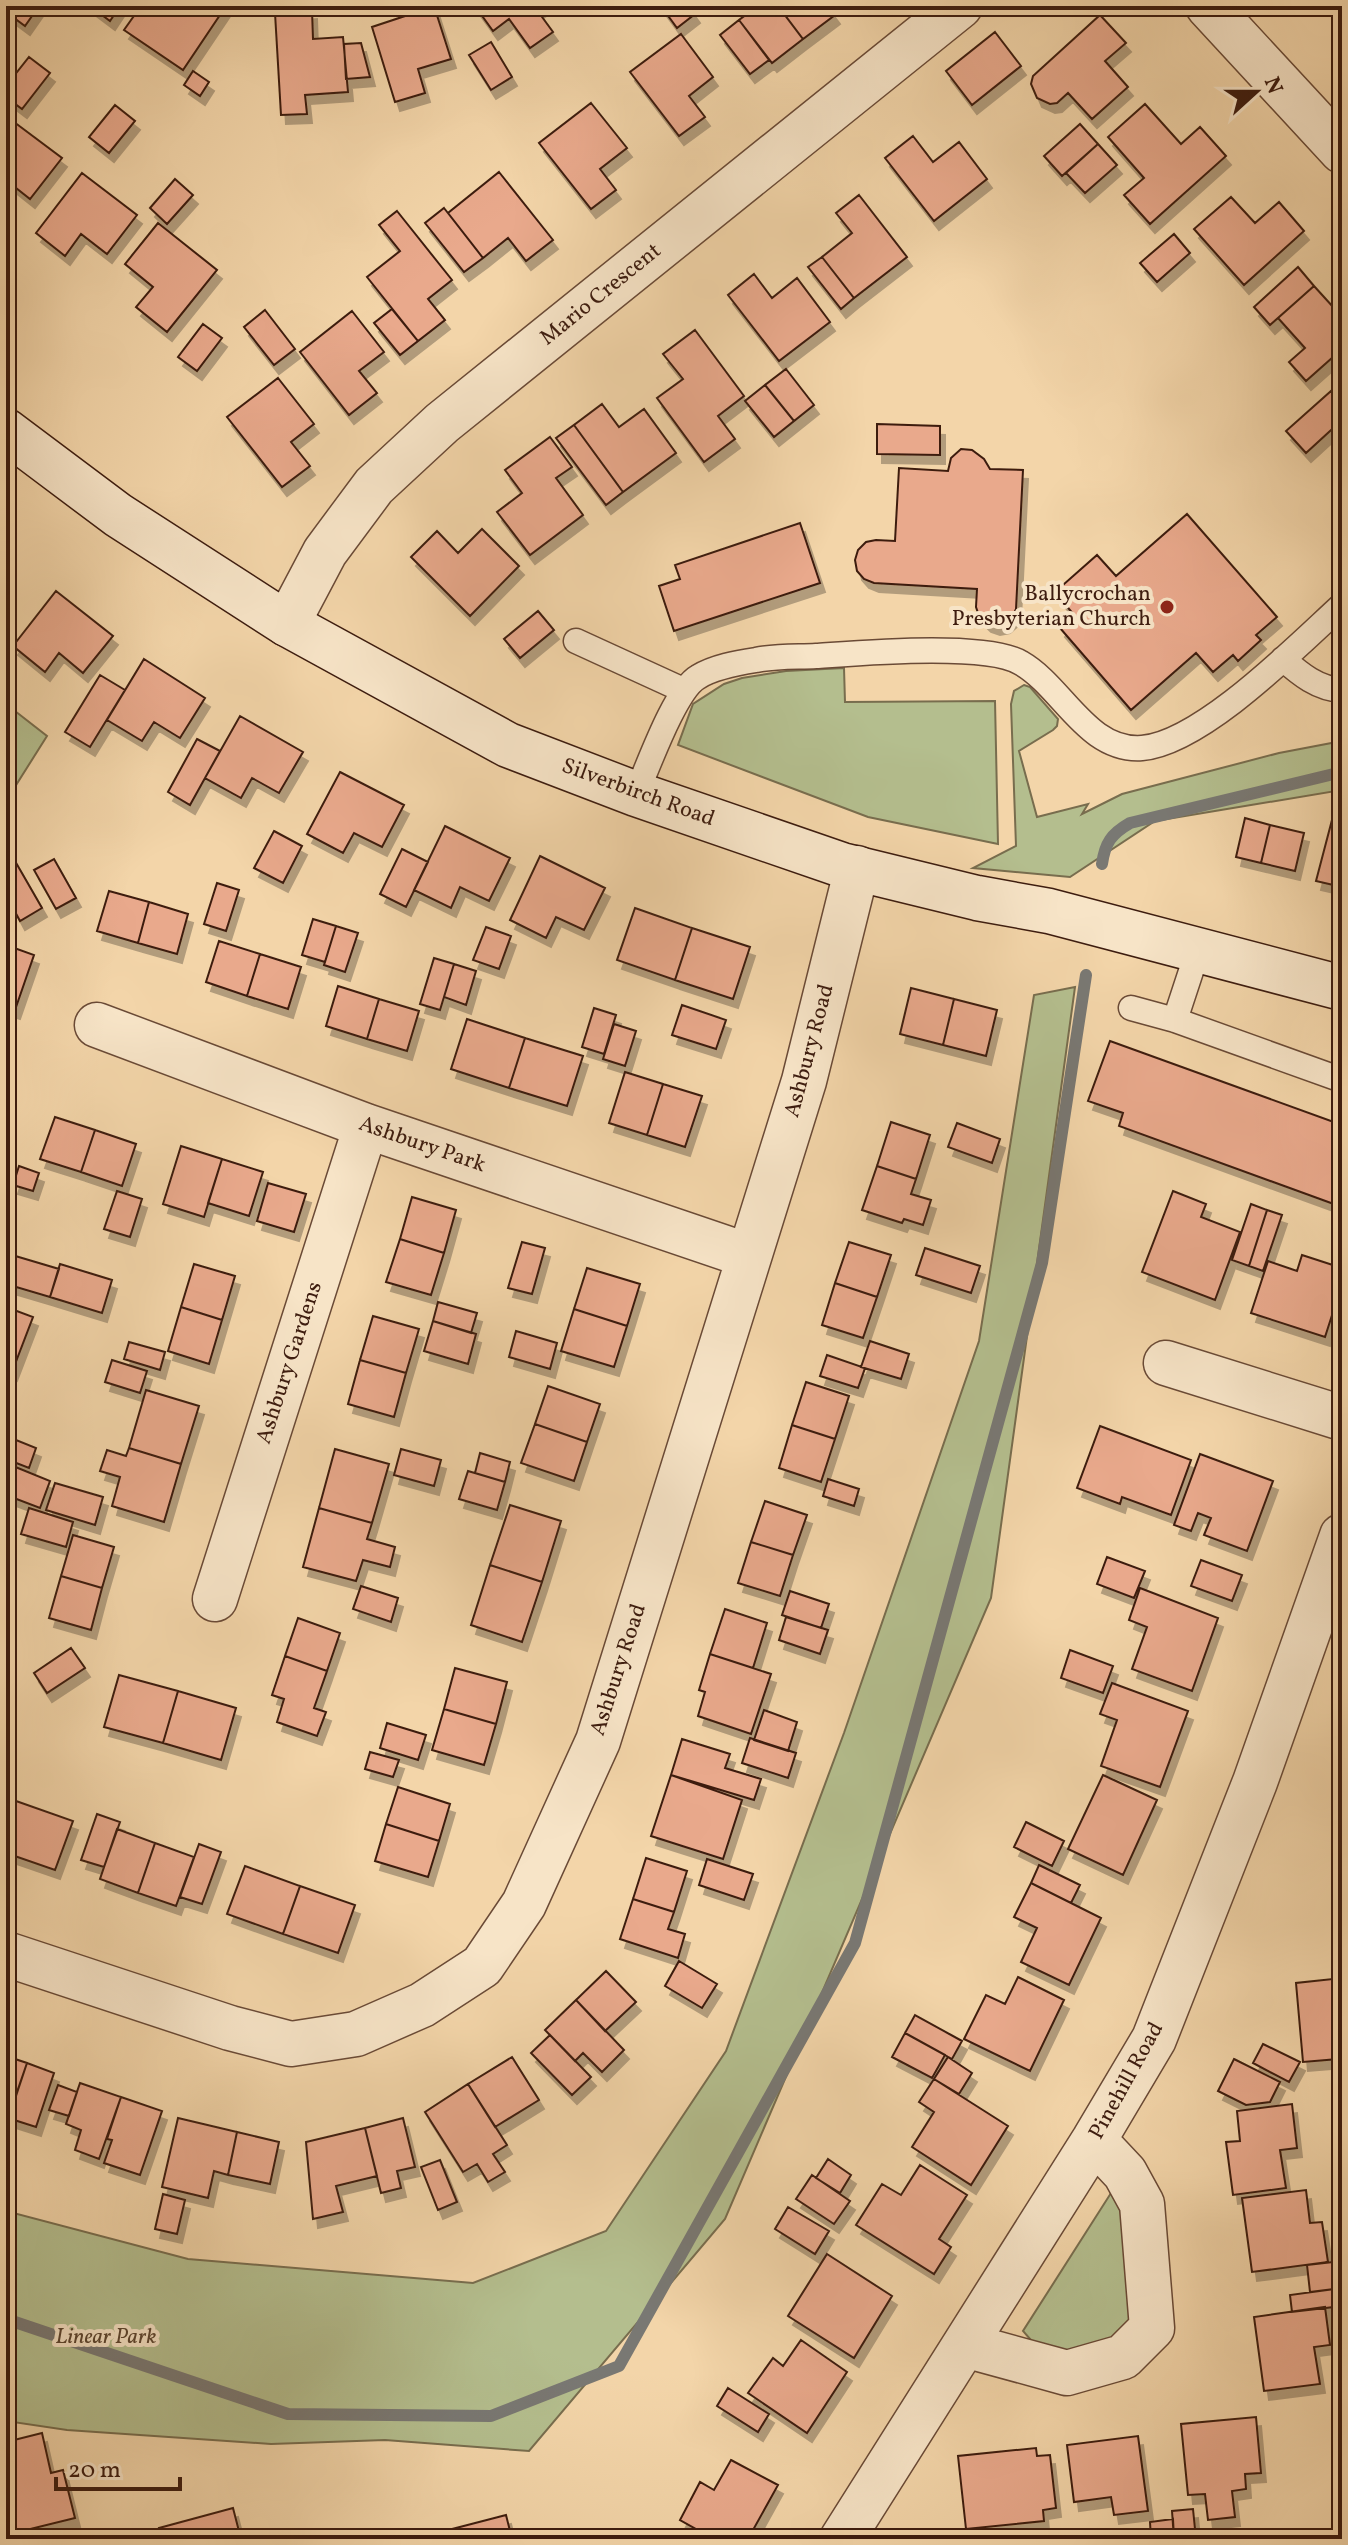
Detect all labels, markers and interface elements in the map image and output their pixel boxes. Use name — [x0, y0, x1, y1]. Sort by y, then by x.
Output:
north arrow — [1216, 52, 1296, 132]
text: N — [1255, 73, 1290, 99]
street label: Mario Crescent — [534, 236, 668, 354]
place label: Ballycrochan Presbyterian Church — [952, 579, 1151, 635]
marker: Ballycrochan Presbyterian Church — [1158, 598, 1176, 616]
street label: Silverbirch Road — [557, 751, 719, 835]
street label: Ashbury Road — [777, 981, 843, 1121]
street label: Ashbury Park — [354, 1109, 490, 1181]
street label: Ashbury Gardens — [249, 1278, 331, 1448]
street label: Ashbury Road — [583, 1600, 655, 1740]
street label: Pinehill Road — [1082, 2017, 1172, 2145]
park label: Linear Park — [56, 2322, 156, 2353]
scale bar — [56, 2441, 180, 2491]
text: 20 m — [68, 2454, 121, 2488]

